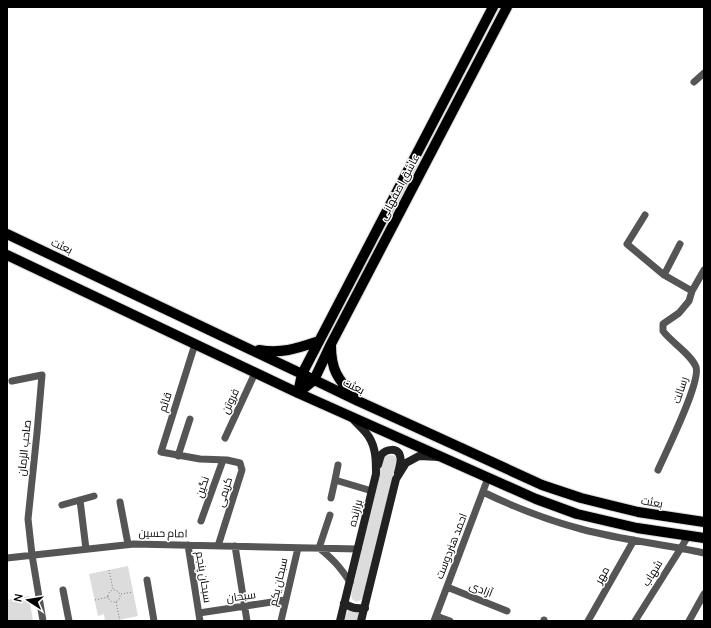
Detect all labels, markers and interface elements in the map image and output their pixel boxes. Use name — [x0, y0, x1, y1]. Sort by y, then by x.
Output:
street label: عاشق اصفهانی — [375, 151, 422, 223]
street label: بعثت — [49, 234, 75, 257]
street label: بعثت — [341, 374, 368, 397]
street label: رسالت — [668, 374, 691, 405]
street label: فروتن — [217, 386, 242, 416]
street label: قائم — [154, 390, 176, 414]
street label: صاحب الزمان — [13, 419, 34, 477]
street label: نگین — [191, 474, 212, 500]
street label: کریمی — [212, 475, 235, 509]
street label: بعثت — [640, 492, 664, 511]
street label: برازنده — [344, 498, 365, 528]
street label: احمد هنردوست — [431, 511, 470, 581]
street label: امام حسین — [138, 525, 188, 541]
street label: سبحان پنجم — [192, 550, 216, 604]
street label: سبحان یکم — [265, 556, 291, 608]
street label: شهاب — [638, 557, 665, 589]
street label: مهر — [590, 563, 612, 587]
street label: آزادی — [467, 577, 495, 600]
north arrow — [8, 580, 48, 620]
street label: سبحان — [225, 586, 257, 605]
text: N — [10, 592, 26, 603]

